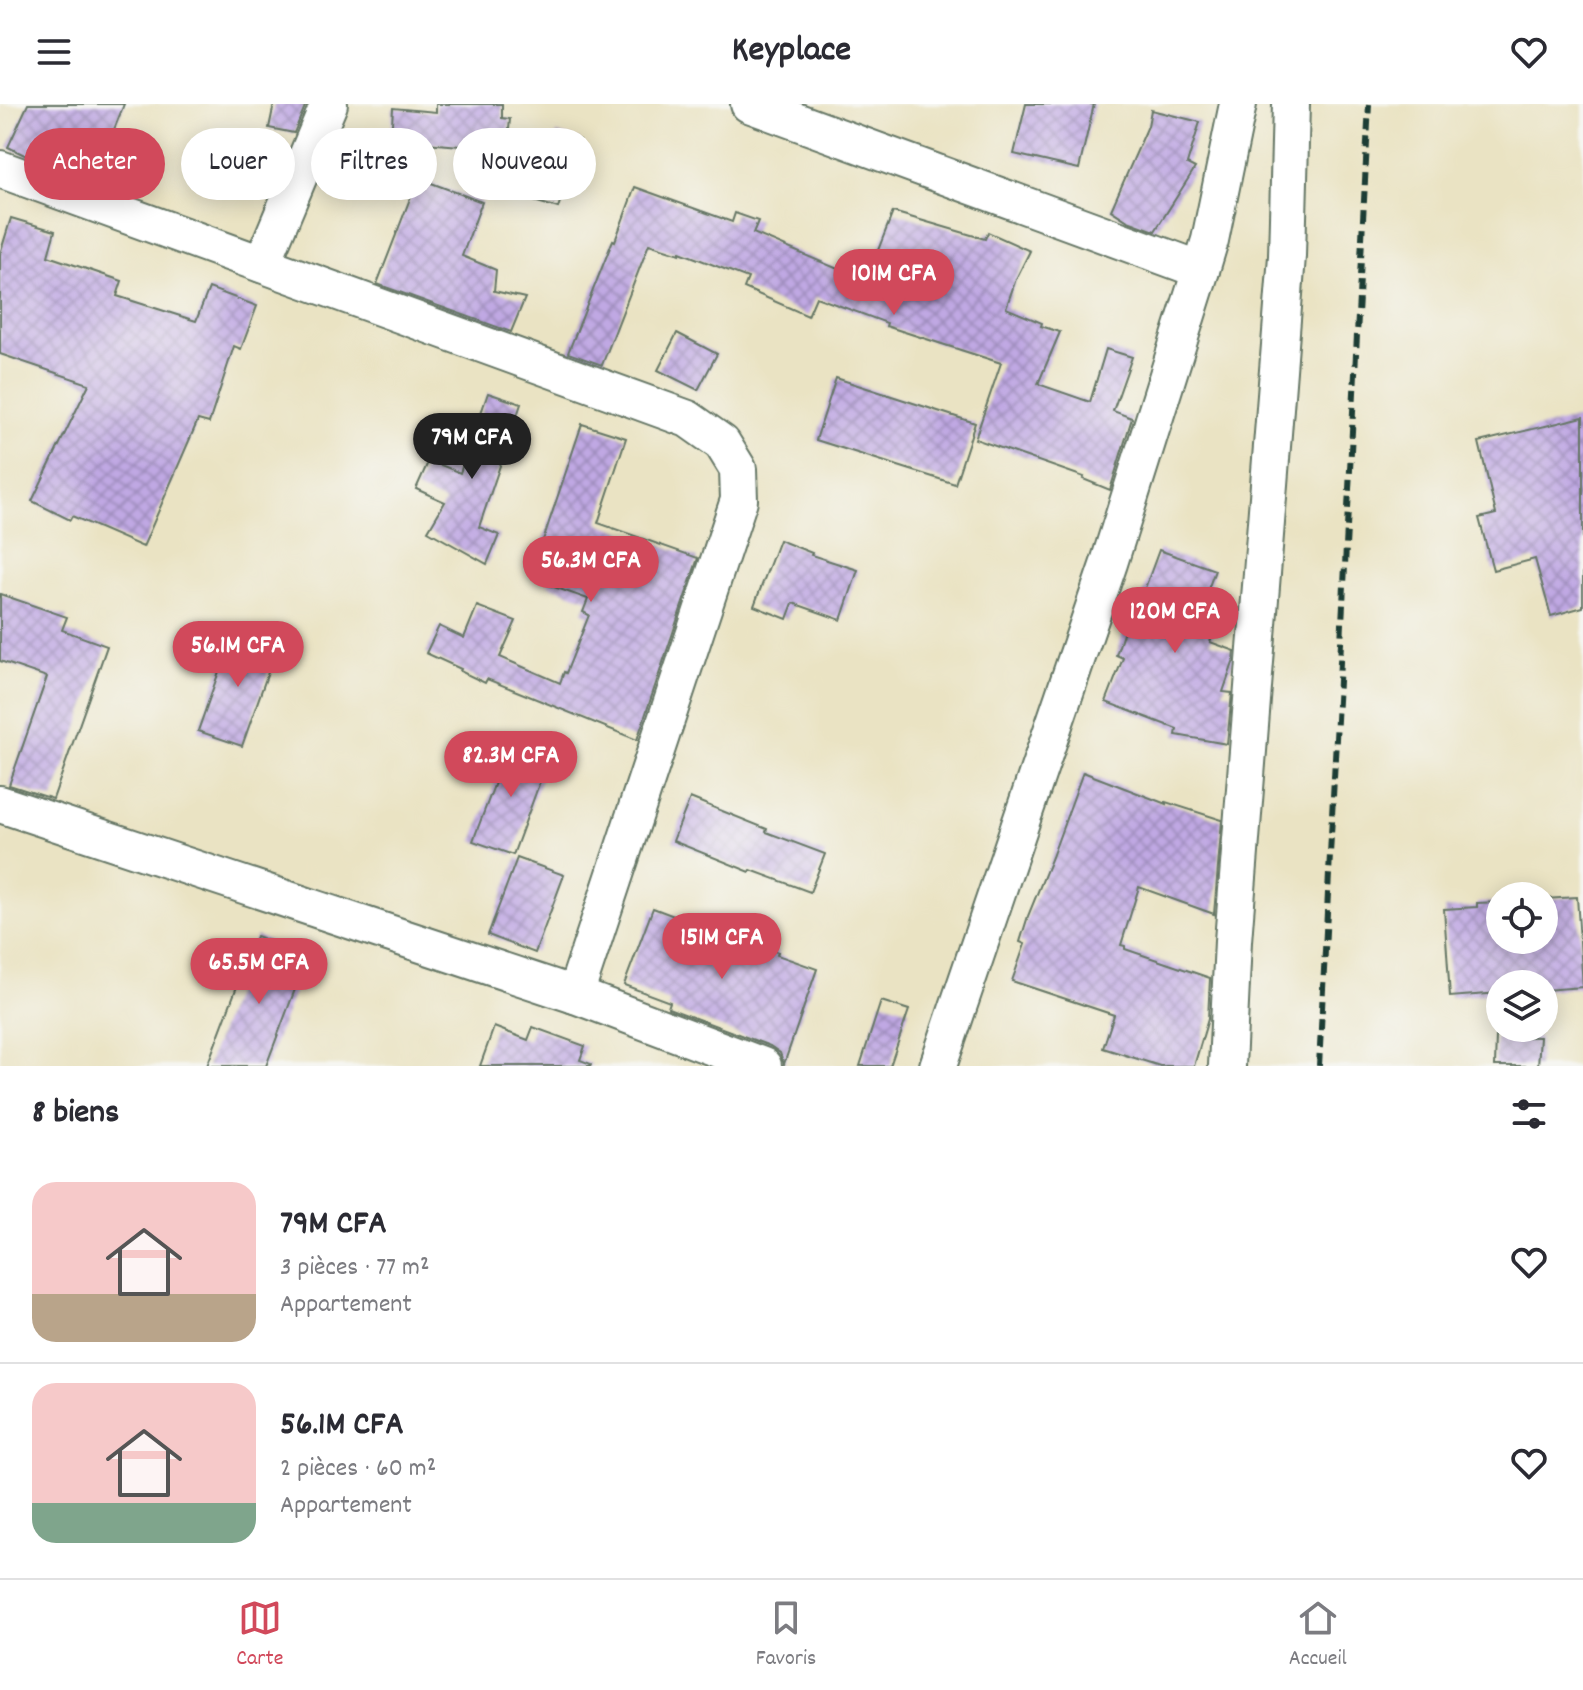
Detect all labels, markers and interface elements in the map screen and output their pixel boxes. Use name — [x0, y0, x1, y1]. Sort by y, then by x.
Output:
text: Keyplace — [732, 26, 851, 78]
icon: menu — [32, 30, 76, 74]
icon: heart — [1507, 30, 1551, 74]
chip: Acheter — [24, 128, 165, 200]
chip: Louer — [181, 128, 295, 200]
chip: Filtres — [311, 128, 437, 200]
chip: Nouveau — [453, 128, 596, 200]
pin: 101M CFA — [811, 249, 977, 317]
text: 101M CFA — [851, 256, 937, 293]
pin: 79M CFA — [398, 413, 546, 481]
text: 79M CFA — [431, 420, 513, 457]
pin: 56.3M CFA — [499, 536, 683, 604]
text: 56.3M CFA — [541, 543, 641, 580]
pin: 120M CFA — [1092, 587, 1258, 655]
text: 120M CFA — [1129, 594, 1221, 631]
pin: 56.1M CFA — [146, 621, 330, 689]
text: 56.1M CFA — [191, 628, 285, 665]
pin: 82.3M CFA — [419, 731, 603, 799]
text: 82.3M CFA — [462, 738, 560, 775]
map controls — [1486, 882, 1558, 1042]
button: locate — [1486, 882, 1558, 954]
pin: 151M CFA — [639, 913, 805, 981]
text: 151M CFA — [680, 920, 764, 957]
pin: 65.5M CFA — [167, 938, 351, 1006]
text: 65.5M CFA — [209, 945, 309, 982]
button: layers — [1486, 970, 1558, 1042]
text: 8 biens — [32, 1090, 119, 1139]
icon: filters — [1507, 1092, 1551, 1136]
text: 79M CFA — [280, 1201, 387, 1250]
icon: home — [96, 1214, 192, 1310]
icon: heart — [1507, 1240, 1551, 1284]
text: 3 pièces · 77 m² — [280, 1250, 429, 1287]
text: Appartement — [280, 1287, 412, 1324]
text: 56.1M CFA — [280, 1402, 404, 1451]
icon: home — [96, 1415, 192, 1511]
icon: heart — [1507, 1441, 1551, 1485]
text: 2 pièces · 60 m² — [280, 1451, 436, 1488]
text: Appartement — [280, 1488, 412, 1525]
tab: Carte — [236, 1596, 283, 1675]
tab: Favoris — [756, 1596, 816, 1675]
tab: Accueil — [1289, 1596, 1347, 1675]

